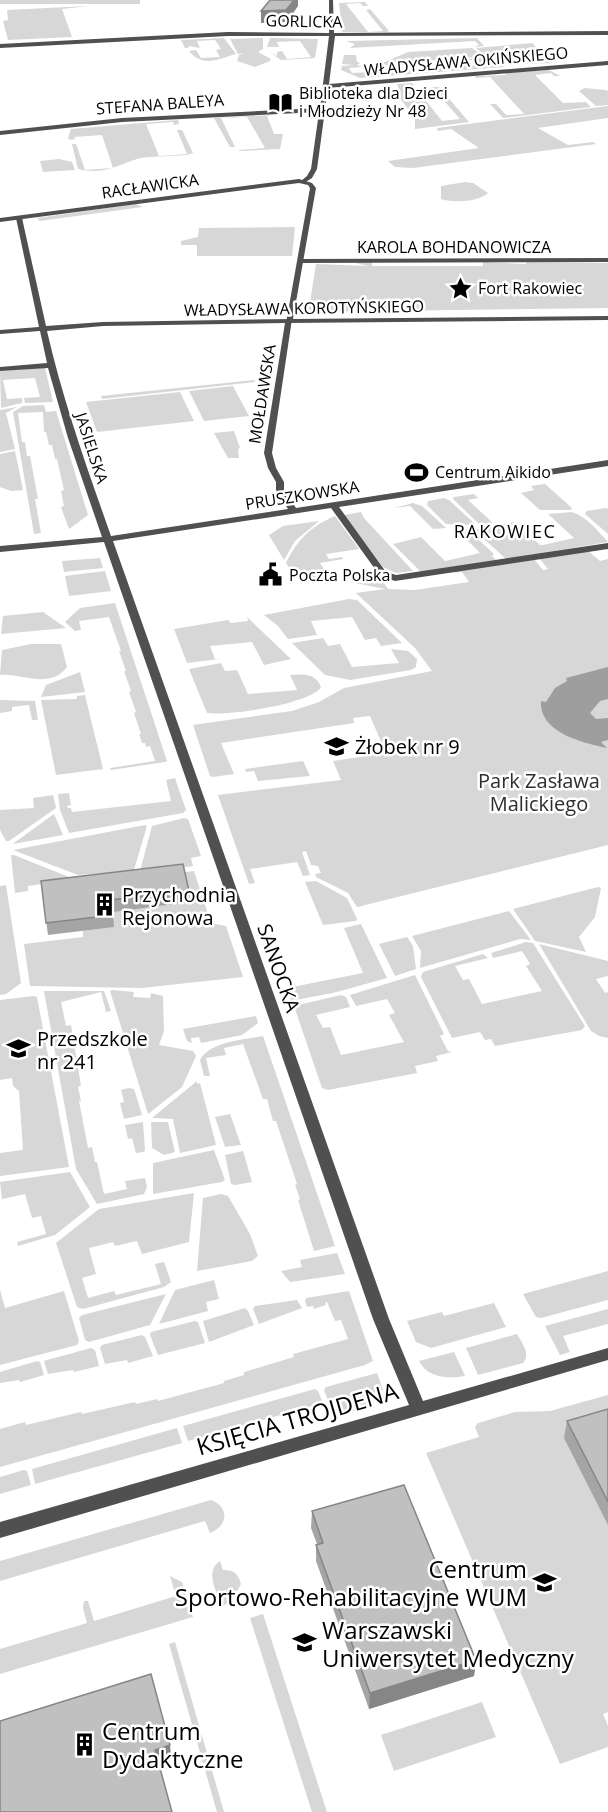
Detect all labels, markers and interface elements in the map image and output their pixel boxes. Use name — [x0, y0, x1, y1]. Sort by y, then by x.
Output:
street label: GORLICKA — [265, 9, 343, 33]
street label: WŁADYSŁAWA OKIŃSKIEGO — [363, 41, 569, 81]
place label: Biblioteka dla Dzieci i Młodzieży Nr 48 — [299, 82, 448, 122]
street label: STEFANA BALEYA — [95, 89, 225, 119]
library icon: Biblioteka dla Dzieci i Młodzieży Nr 48 — [268, 89, 294, 115]
street label: RACŁAWICKA — [100, 168, 201, 204]
street label: KAROLA BOHDANOWICZA — [357, 236, 552, 258]
place icon: Fort Rakowiec — [447, 275, 473, 301]
place label: Fort Rakowiec — [478, 277, 583, 299]
street label: WŁADYSŁAWA KOROTYŃSKIEGO — [184, 295, 424, 321]
street label: MOŁDAWSKA — [243, 342, 281, 445]
street label: JASIELSKA — [70, 408, 114, 487]
sports icon: Centrum Aikido — [404, 459, 430, 485]
place label: Centrum Aikido — [435, 461, 551, 483]
street label: PRUSZKOWSKA — [244, 475, 361, 515]
district label: RAKOWIEC — [454, 519, 556, 543]
public building icon: Poczta Polska — [258, 562, 284, 588]
place label: Poczta Polska — [289, 564, 390, 586]
school or university icon: Żłobek nr 9 — [324, 733, 350, 759]
place label: Żłobek nr 9 — [355, 733, 460, 760]
park label: Park Zasława Malickiego — [478, 767, 600, 817]
place label: Przychodnia Rejonowa — [122, 881, 236, 931]
building icon: Przychodnia Rejonowa — [91, 892, 117, 918]
street label: SANOCKA — [251, 920, 307, 1016]
place label: Przedszkole nr 241 — [37, 1025, 148, 1075]
school or university icon: Przedszkole nr 241 — [6, 1036, 32, 1062]
street label: KSIĘCIA TROJDENA — [192, 1373, 402, 1463]
place label: Centrum Sportowo-Rehabilitacyjne WUM — [175, 1552, 527, 1613]
school or university icon: Centrum Sportowo-Rehabilitacyjne WUM — [532, 1569, 558, 1595]
place label: Warszawski Uniwersytet Medyczny — [322, 1613, 575, 1674]
school or university icon: Warszawski Uniwersytet Medyczny — [291, 1630, 317, 1656]
place label: Centrum Dydaktyczne — [102, 1714, 244, 1775]
building icon: Centrum Dydaktyczne — [71, 1731, 97, 1757]

